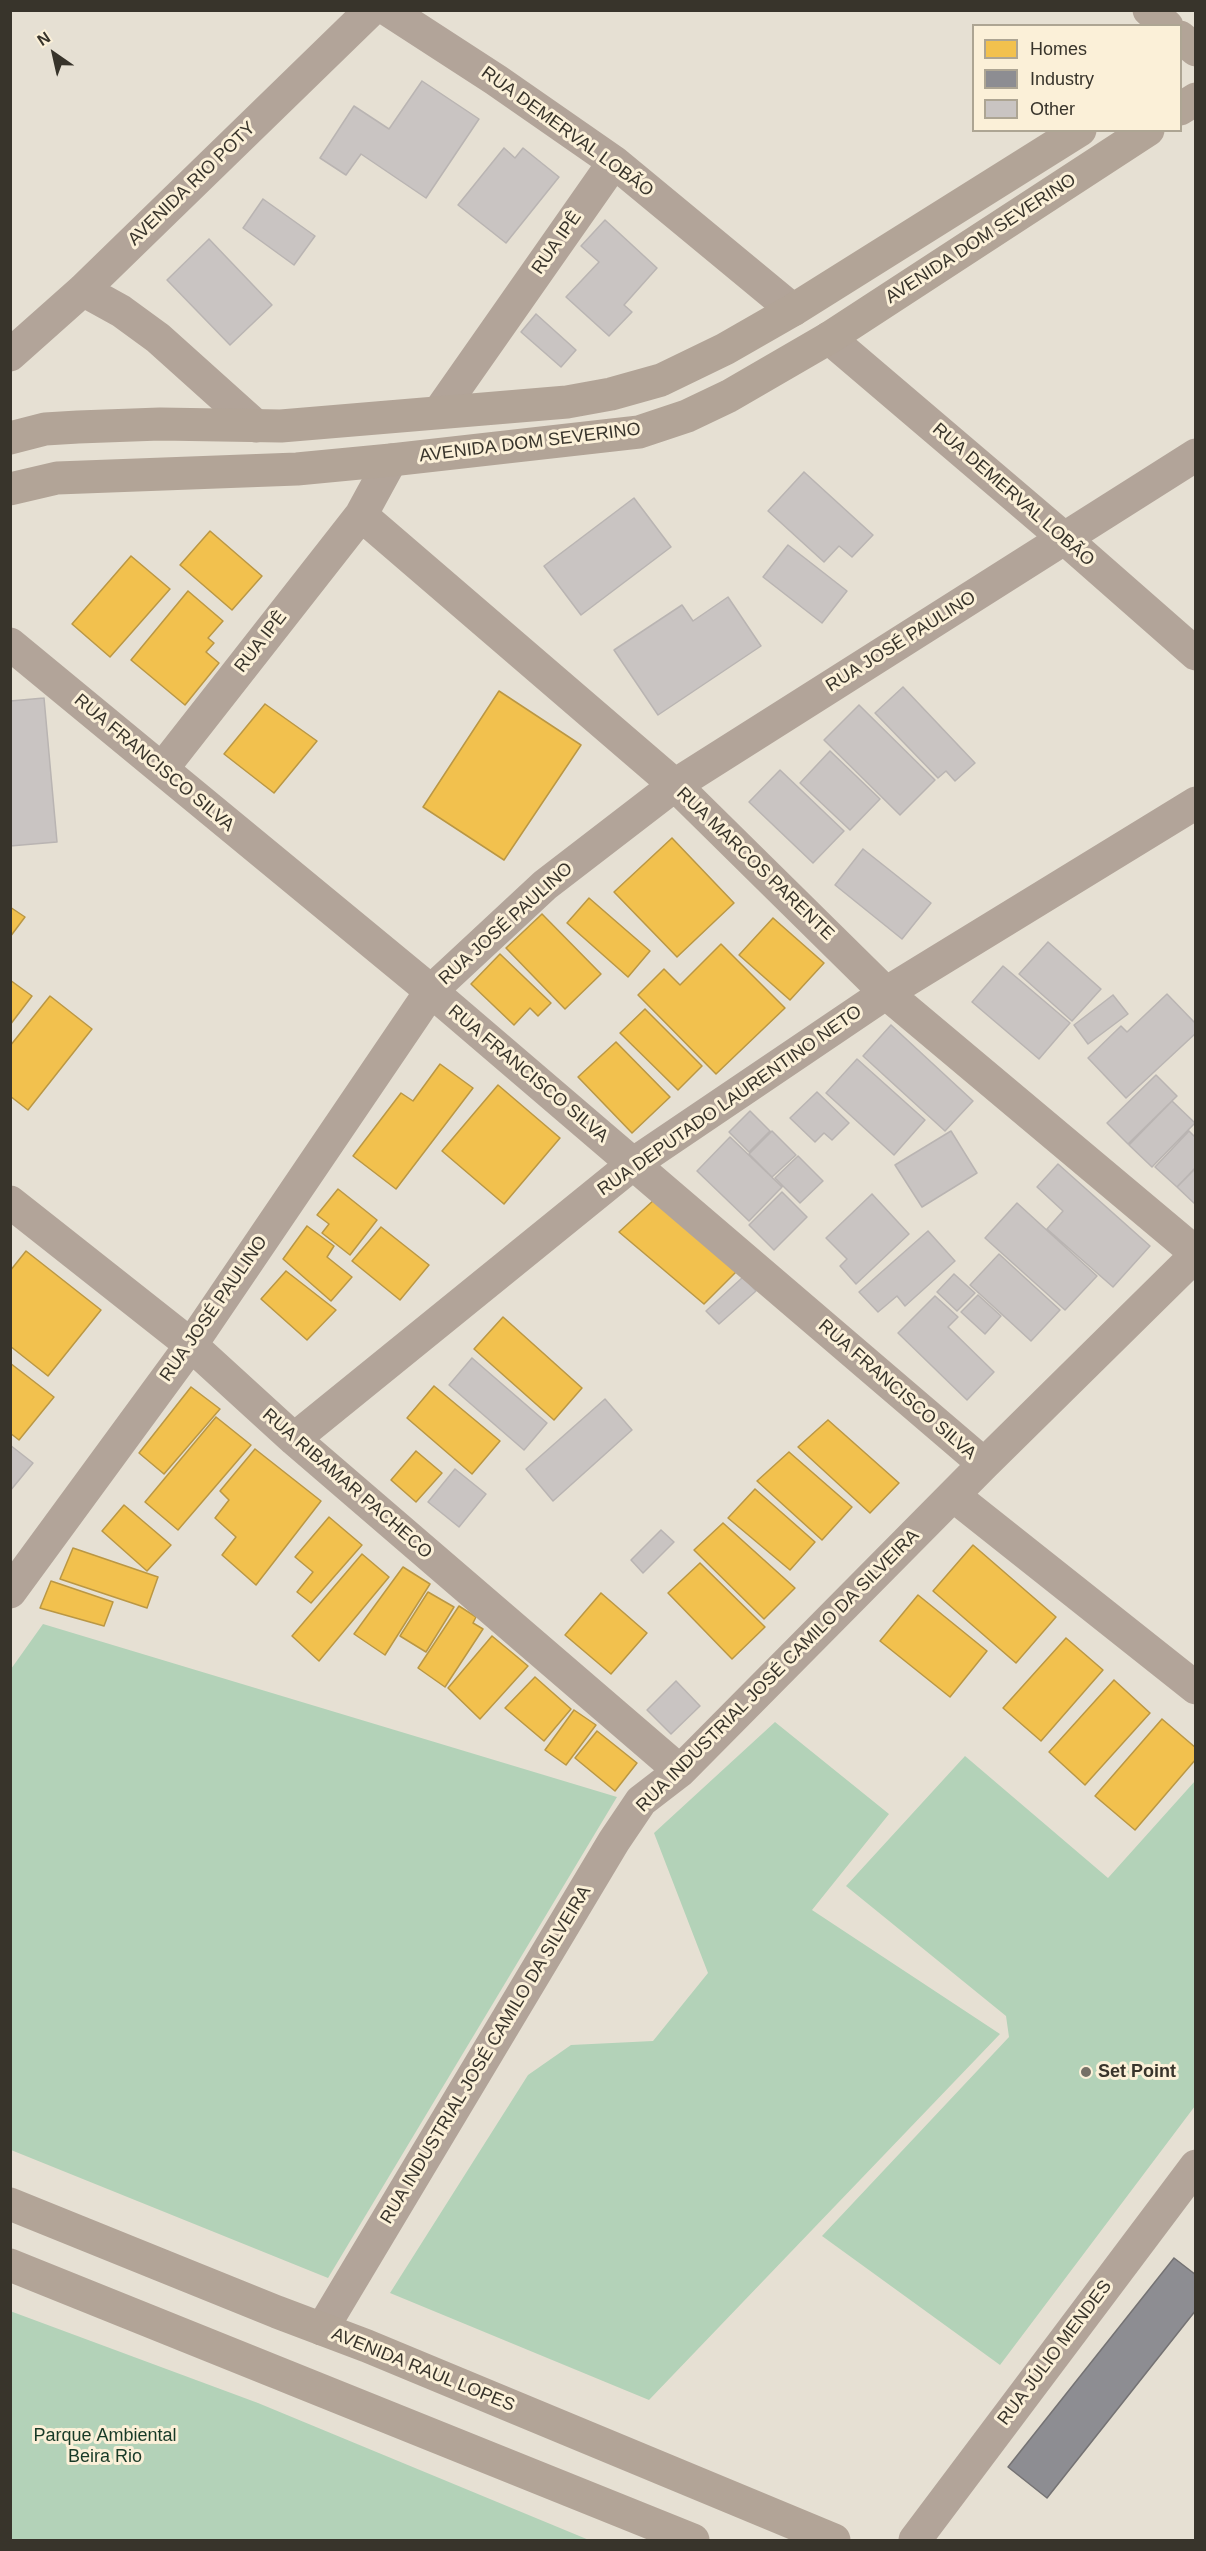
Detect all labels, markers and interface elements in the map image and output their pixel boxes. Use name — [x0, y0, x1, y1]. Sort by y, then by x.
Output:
north arrow — [24, 24, 84, 84]
legend — [972, 24, 1182, 132]
text: N — [34, 28, 53, 49]
text: Homes — [1030, 39, 1087, 59]
street label: RUA DEMERVAL LOBÃO — [477, 62, 657, 202]
text: Industry — [1030, 69, 1094, 89]
text: Other — [1030, 99, 1075, 119]
street label: AVENIDA RIO POTY — [124, 118, 260, 250]
street label: AVENIDA DOM SEVERINO — [882, 169, 1080, 309]
street label: RUA IPÊ — [527, 207, 587, 279]
street label: AVENIDA DOM SEVERINO — [418, 419, 642, 467]
street label: RUA DEMERVAL LOBÃO — [928, 419, 1098, 571]
street label: RUA JOSÉ PAULINO — [822, 587, 980, 697]
street label: RUA IPÊ — [230, 607, 292, 677]
street label: RUA FRANCISCO SILVA — [70, 690, 238, 836]
street label: RUA MARCOS PARENTE — [672, 783, 838, 945]
street label: RUA JOSÉ PAULINO — [435, 858, 577, 990]
street label: RUA FRANCISCO SILVA — [444, 1001, 612, 1147]
street label: RUA DEPUTADO LAURENTINO NETO — [594, 1001, 866, 1201]
street label: RUA JOSÉ PAULINO — [156, 1232, 272, 1386]
street label: RUA FRANCISCO SILVA — [814, 1315, 980, 1465]
street label: RUA RIBAMAR PACHECO — [258, 1404, 436, 1564]
street label: RUA INDUSTRIAL JOSÉ CAMILO DA SILVEIRA — [632, 1525, 924, 1817]
street label: RUA INDUSTRIAL JOSÉ CAMILO DA SILVEIRA — [376, 1882, 596, 2228]
place label: Set Point — [1098, 2061, 1176, 2083]
marker: Set Point — [1079, 2065, 1093, 2079]
street label: RUA JÚLIO MENDES — [993, 2276, 1117, 2430]
street label: AVENIDA RAUL LOPES — [328, 2323, 518, 2417]
park label: Parque Ambiental Beira Rio — [33, 2425, 177, 2468]

